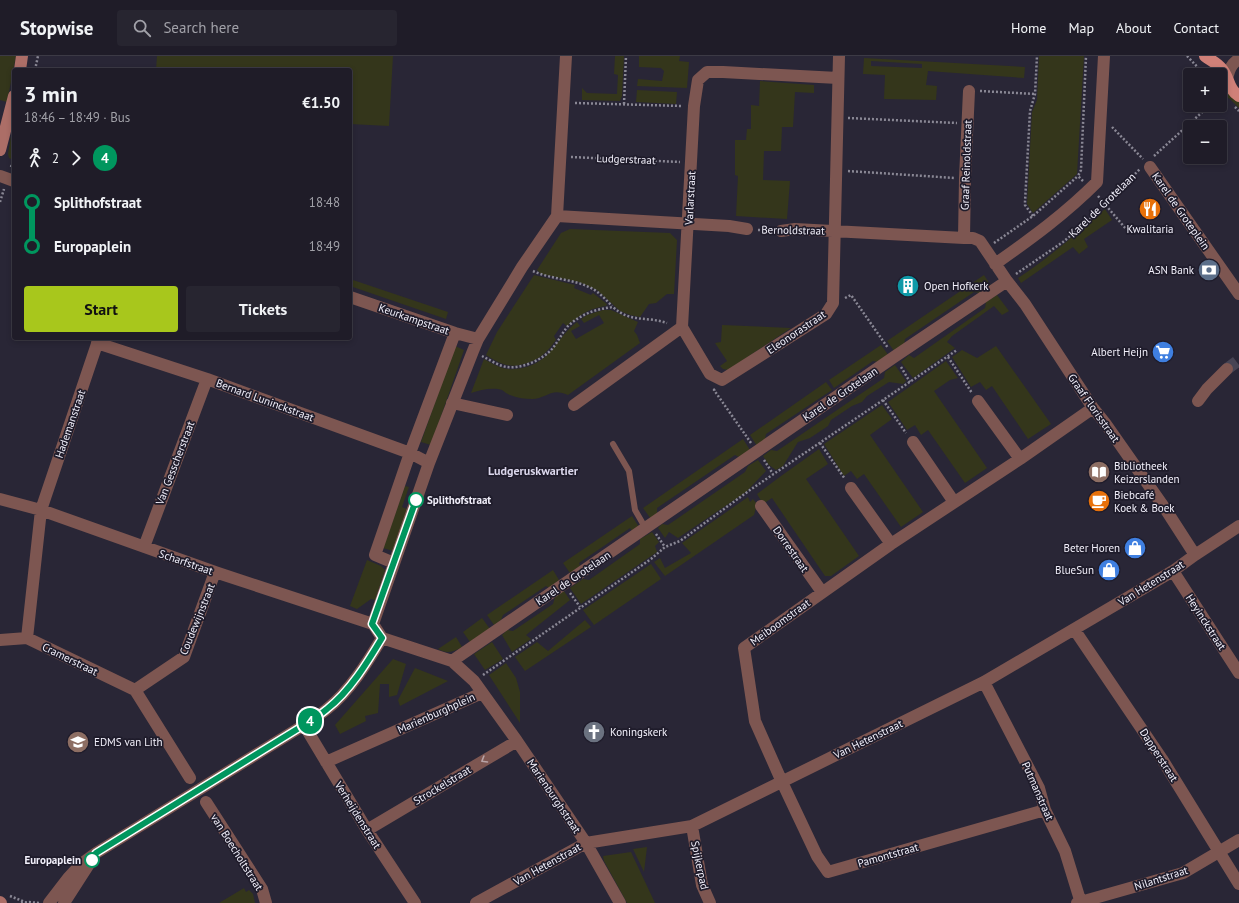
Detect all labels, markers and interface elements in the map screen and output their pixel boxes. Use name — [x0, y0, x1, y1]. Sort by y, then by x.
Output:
search box — [117, 10, 397, 46]
text: Stopwise — [20, 16, 93, 40]
icon: search — [131, 17, 153, 39]
text: Search here — [163, 18, 239, 37]
text: Home — [1011, 19, 1046, 37]
text: Map — [1068, 19, 1094, 37]
text: About — [1116, 19, 1152, 37]
text: Contact — [1174, 19, 1219, 37]
map controls — [1183, 68, 1227, 164]
button: + — [1183, 68, 1227, 112]
text: 3 min — [24, 80, 78, 108]
text: €1.50 — [302, 93, 340, 112]
text: 18:46 – 18:49 · Bus — [24, 109, 130, 126]
street label: Graaf Reinoldstraat — [957, 119, 975, 210]
button: − — [1183, 120, 1227, 164]
icon: walk — [24, 147, 46, 169]
icon: forward — [65, 147, 87, 169]
text: 4 — [101, 149, 109, 167]
text: 2 — [52, 150, 59, 167]
street label: Ludgerstraat — [596, 151, 656, 167]
street label: Varlarstraat — [682, 170, 698, 226]
street label: Karel de Grotelaan — [1066, 170, 1138, 240]
street label: Karel de Groteplein — [1149, 170, 1213, 252]
text: Splithofstraat — [54, 193, 142, 212]
text: 18:48 — [309, 194, 340, 211]
restaurant icon: Kwalitaria — [1137, 196, 1163, 222]
street label: Bernoldstraat — [761, 222, 825, 238]
place label: Kwalitaria — [1126, 222, 1174, 236]
text: Europaplein — [54, 237, 131, 256]
text: 18:49 — [309, 238, 340, 255]
bank icon: ASN Bank — [1196, 257, 1222, 283]
place label: ASN Bank — [1148, 263, 1195, 277]
building icon: Open Hofkerk — [895, 273, 921, 299]
place label: Open Hofkerk — [924, 279, 989, 293]
button: Start — [24, 286, 178, 332]
button: Tickets — [186, 286, 340, 332]
street label: Keurkampstraat — [377, 300, 451, 338]
street label: Eleonorastraat — [764, 307, 828, 357]
supermarket icon: Albert Heijn — [1150, 339, 1176, 365]
place label: Albert Heijn — [1091, 345, 1148, 359]
street label: Karel de Grotelaan — [800, 364, 880, 424]
street label: Graaf Florisstraat — [1065, 371, 1123, 445]
street label: Bernard Luninckstraat — [214, 376, 316, 424]
street label: Hademanstraat — [52, 388, 88, 460]
street label: Van Gesscherstraat — [152, 419, 198, 508]
library icon: Bibliotheek Keizerslanden — [1086, 459, 1112, 485]
place label: Bibliotheek Keizerslanden — [1114, 459, 1180, 486]
district label: Ludgeruskwartier — [488, 463, 579, 478]
cafe icon: Biebcafé Koek & Boek — [1086, 488, 1112, 514]
place label: Biebcafé Koek & Boek — [1114, 488, 1175, 515]
marker: Splithofstraat — [408, 492, 424, 508]
place label: Splithofstraat — [427, 493, 491, 507]
street label: Dorrestraat — [770, 523, 812, 575]
shop icon: Beter Horen — [1122, 535, 1148, 561]
place label: Beter Horen — [1063, 541, 1120, 555]
street label: Scharfstraat — [157, 546, 215, 578]
street label: Karel de Grotelaan — [533, 548, 613, 608]
shop icon: BlueSun — [1096, 557, 1122, 583]
street label: Van Hetenstraat — [1115, 557, 1187, 609]
place label: BlueSun — [1055, 563, 1094, 577]
street label: Coudewijnstraat — [176, 581, 218, 657]
street label: Heyinckstraat — [1183, 591, 1229, 653]
street label: Meiboomstraat — [747, 595, 813, 648]
street label: Cramerstraat — [40, 639, 100, 679]
street label: Marienburghplein — [395, 690, 477, 736]
line badge: 4 — [297, 708, 323, 734]
text: 4 — [306, 712, 314, 730]
street label: Van Hetenstraat — [830, 716, 905, 762]
church icon: Koningskerk — [581, 719, 607, 745]
place label: Koningskerk — [610, 725, 668, 739]
street label: Dapperstraat — [1137, 726, 1182, 784]
school or university icon: EDMS van Lith — [65, 729, 91, 755]
place label: EDMS van Lith — [94, 735, 163, 749]
one-way arrow — [481, 756, 488, 763]
street label: Marienburghstraat — [524, 756, 584, 836]
street label: Putmanstraat — [1019, 760, 1057, 823]
street label: Strockelstraat — [411, 762, 474, 808]
street label: Verheijdenstraat — [331, 778, 384, 851]
street label: van Boecholtstraat — [208, 811, 266, 893]
street label: Spijkerpad — [688, 839, 712, 891]
street label: Van Hetenstraat — [510, 840, 583, 889]
street label: Pamontstraat — [856, 840, 920, 870]
marker: Europaplein — [84, 852, 100, 868]
place label: Europaplein — [24, 853, 81, 867]
street label: Nilantstraat — [1132, 863, 1190, 893]

